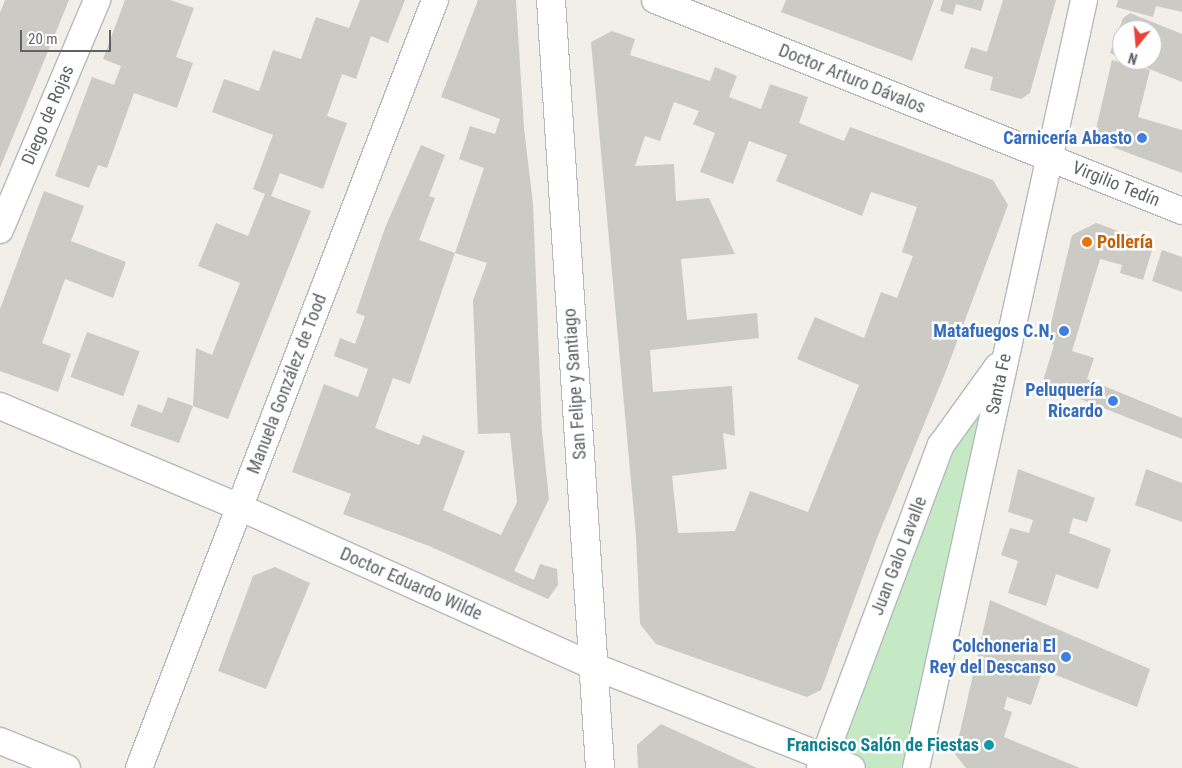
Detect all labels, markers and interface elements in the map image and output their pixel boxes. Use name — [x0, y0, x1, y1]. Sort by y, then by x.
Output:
scale bar — [22, 20, 114, 52]
north arrow — [1112, 20, 1162, 70]
text: 20 m — [28, 30, 58, 48]
street label: Doctor Arturo Dávalos — [775, 40, 929, 118]
text: N — [1126, 49, 1139, 67]
street label: Diego de Rojas — [17, 62, 79, 168]
place label: Carnicería Abasto — [1003, 127, 1132, 149]
marker: Carnicería Abasto — [1136, 132, 1148, 144]
street label: Virgilio Tedín — [1069, 157, 1163, 211]
place label: Pollería — [1097, 231, 1153, 253]
marker: Pollería — [1081, 236, 1093, 248]
street label: Manuela González de Tood — [243, 291, 331, 477]
street label: San Felipe y Santiago — [559, 308, 591, 460]
place label: Matafuegos C.N, — [933, 320, 1054, 342]
marker: Matafuegos C.N, — [1058, 325, 1070, 337]
street label: Santa Fe — [982, 352, 1016, 416]
place label: Peluquería Ricardo — [1025, 380, 1103, 422]
marker: Peluquería Ricardo — [1107, 395, 1119, 407]
street label: Juan Galo Lavalle — [866, 494, 932, 618]
street label: Doctor Eduardo Wilde — [337, 543, 485, 625]
place label: Colchoneria El Rey del Descanso — [929, 636, 1056, 679]
marker: Colchoneria El Rey del Descanso — [1060, 651, 1072, 663]
place label: Francisco Salón de Fiestas — [787, 734, 979, 756]
marker: Francisco Salón de Fiestas — [983, 739, 995, 751]

